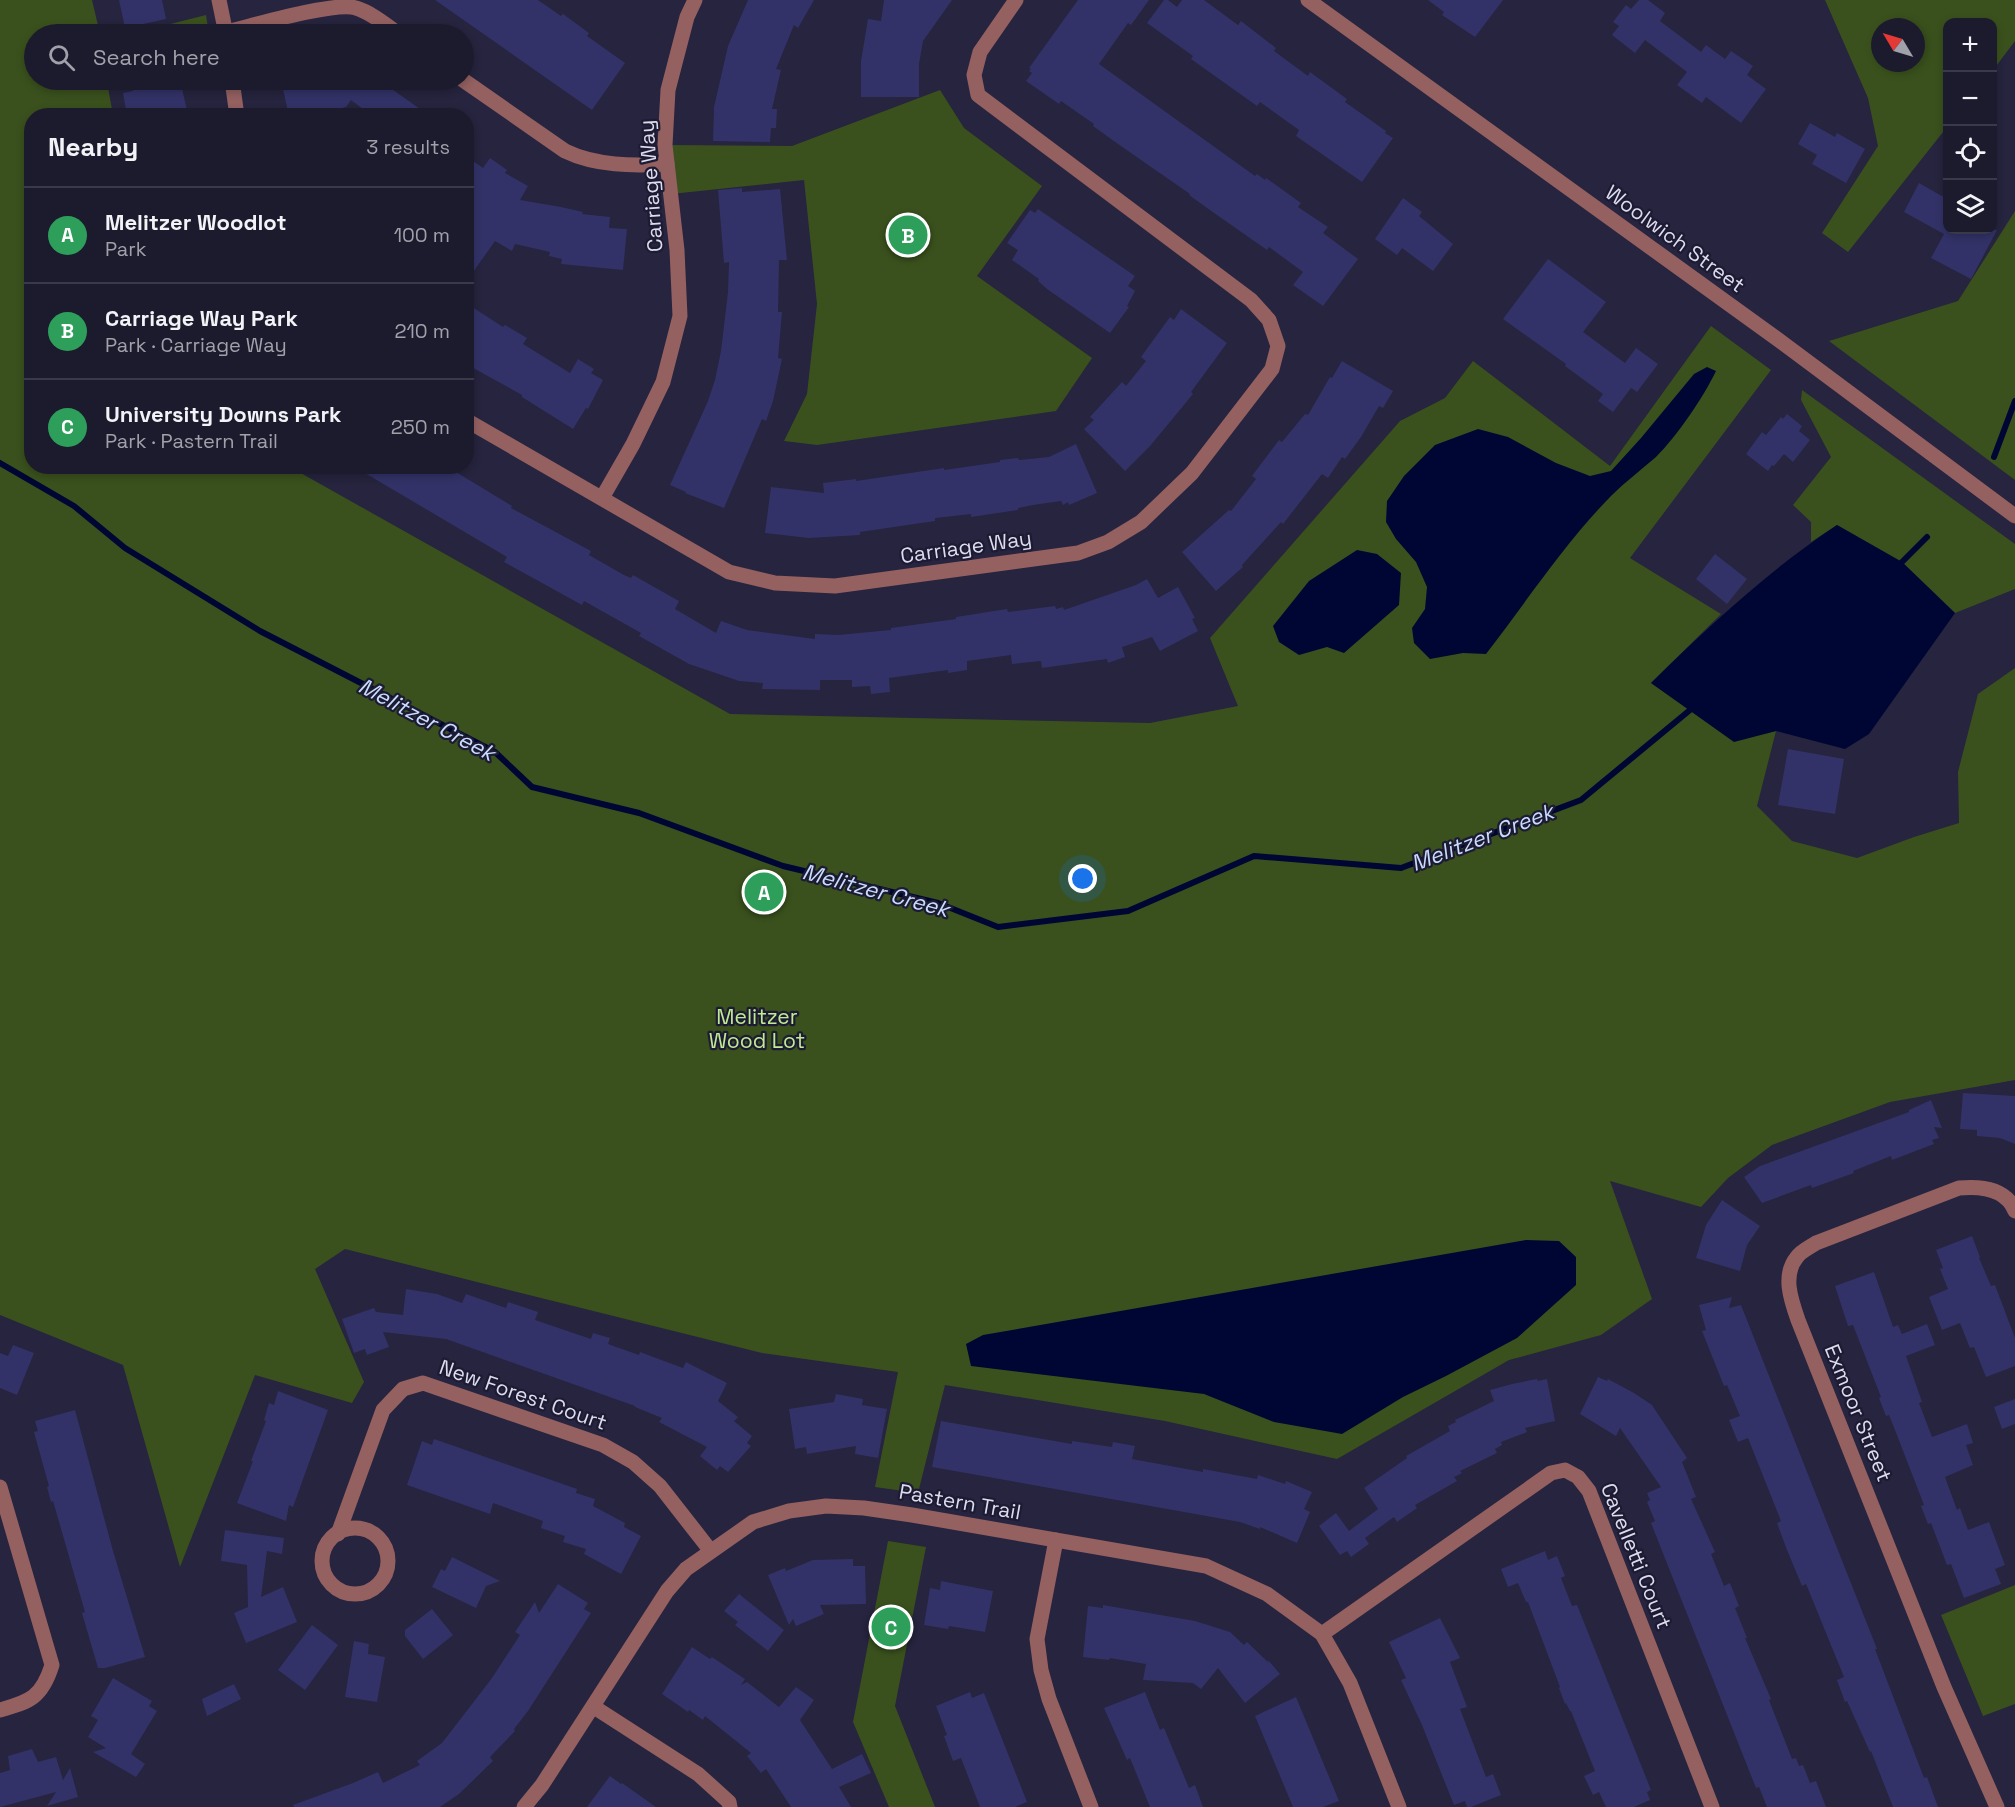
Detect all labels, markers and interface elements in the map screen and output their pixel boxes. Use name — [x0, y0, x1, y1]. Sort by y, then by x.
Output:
north arrow — [1871, 18, 1925, 72]
map controls — [1943, 18, 1997, 234]
button: + — [1943, 18, 1997, 72]
search box — [24, 24, 474, 90]
icon: search — [45, 41, 78, 74]
text: Search here — [93, 43, 220, 71]
button: − — [1943, 72, 1997, 126]
street label: Carriage Way — [632, 119, 669, 253]
button: locate — [1943, 126, 1997, 180]
text: Nearby — [48, 130, 138, 164]
text: 3 results — [366, 134, 450, 160]
street label: Woolwich Street — [1600, 179, 1750, 298]
button: layers — [1943, 180, 1997, 234]
text: Melitzer Woodlot — [105, 208, 287, 236]
pin: B — [888, 212, 928, 258]
text: A — [61, 222, 74, 248]
text: 100 m — [394, 222, 450, 248]
text: Park — [105, 236, 147, 262]
text: Carriage Way Park — [105, 304, 298, 332]
text: B — [61, 318, 74, 344]
text: 210 m — [394, 318, 450, 344]
text: Park · Carriage Way — [105, 332, 287, 358]
text: University Downs Park — [105, 400, 342, 428]
text: C — [61, 414, 74, 440]
text: 250 m — [391, 414, 450, 440]
text: Park · Pastern Trail — [105, 428, 278, 454]
street label: Carriage Way — [899, 524, 1033, 569]
water label: Melitzer Creek — [354, 671, 502, 768]
water label: Melitzer Creek — [1407, 796, 1559, 877]
water label: Melitzer Creek — [800, 857, 955, 924]
your location — [1068, 864, 1097, 893]
pin: A — [744, 870, 783, 914]
park label: Melitzer Wood Lot — [709, 1003, 805, 1054]
street label: Exmoor Street — [1819, 1340, 1898, 1485]
street label: New Forest Court — [436, 1353, 610, 1436]
street label: Pastern Trail — [897, 1478, 1023, 1526]
street label: Cavelletti Court — [1595, 1479, 1678, 1633]
pin: C — [872, 1604, 910, 1650]

